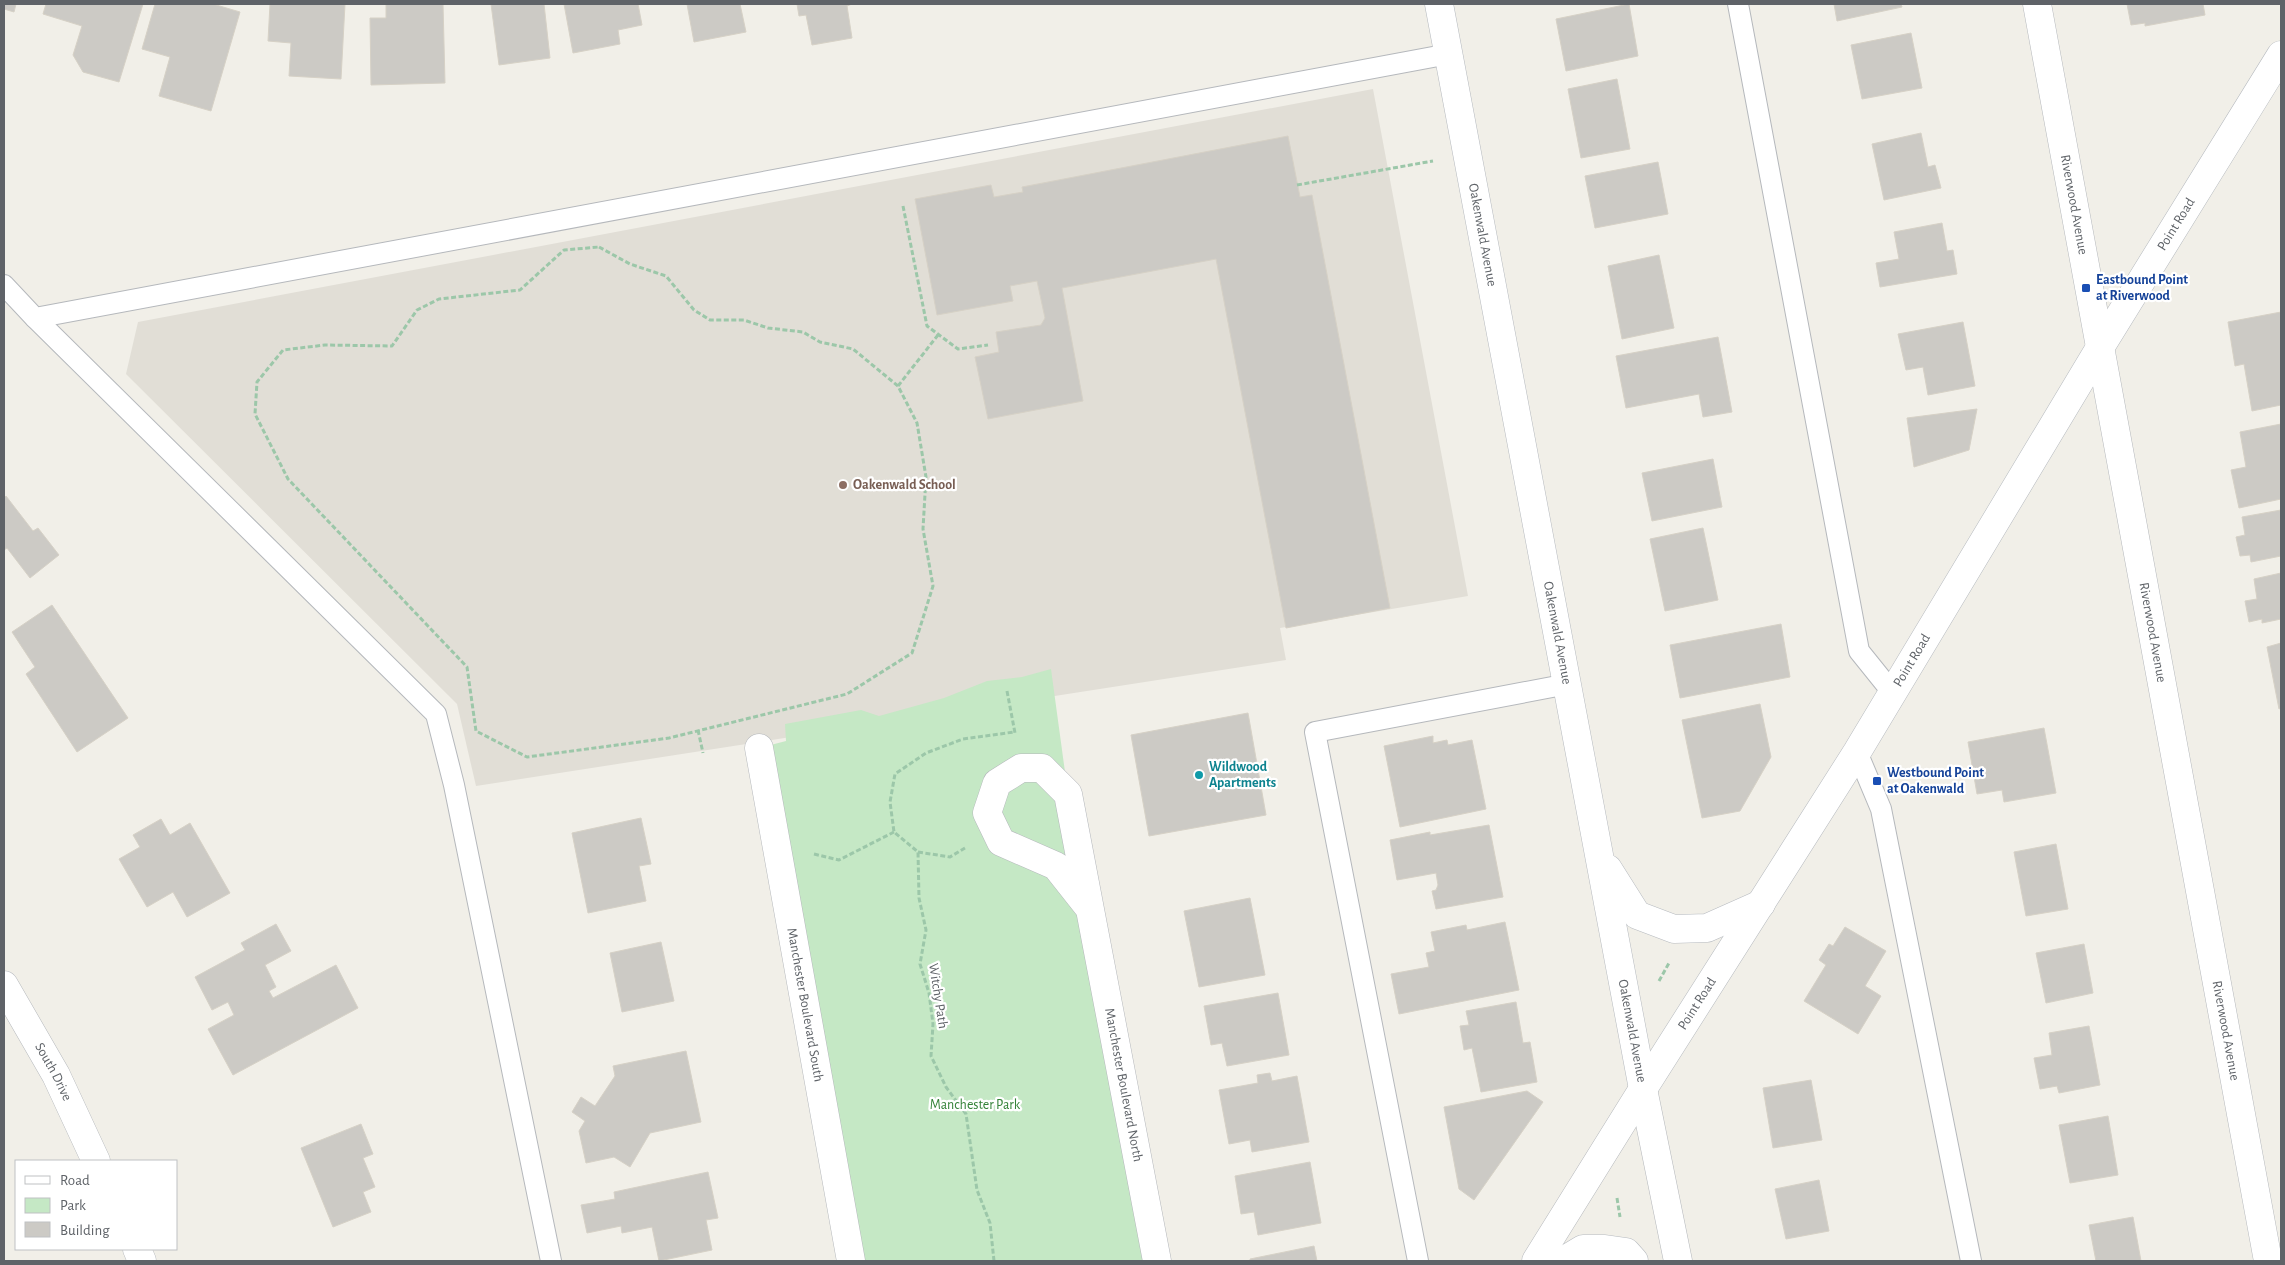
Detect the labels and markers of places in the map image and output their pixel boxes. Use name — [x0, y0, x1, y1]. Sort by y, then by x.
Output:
place label: Eastbound Point at Riverwood — [2096, 273, 2188, 303]
marker: Eastbound Point at Riverwood — [2080, 282, 2092, 294]
place label: Oakenwald School — [853, 478, 956, 492]
marker: Oakenwald School — [837, 479, 849, 491]
place label: Wildwood Apartments — [1209, 760, 1276, 790]
place label: Westbound Point at Oakenwald — [1887, 766, 1984, 796]
marker: Wildwood Apartments — [1193, 769, 1205, 781]
marker: Westbound Point at Oakenwald — [1871, 775, 1883, 787]

